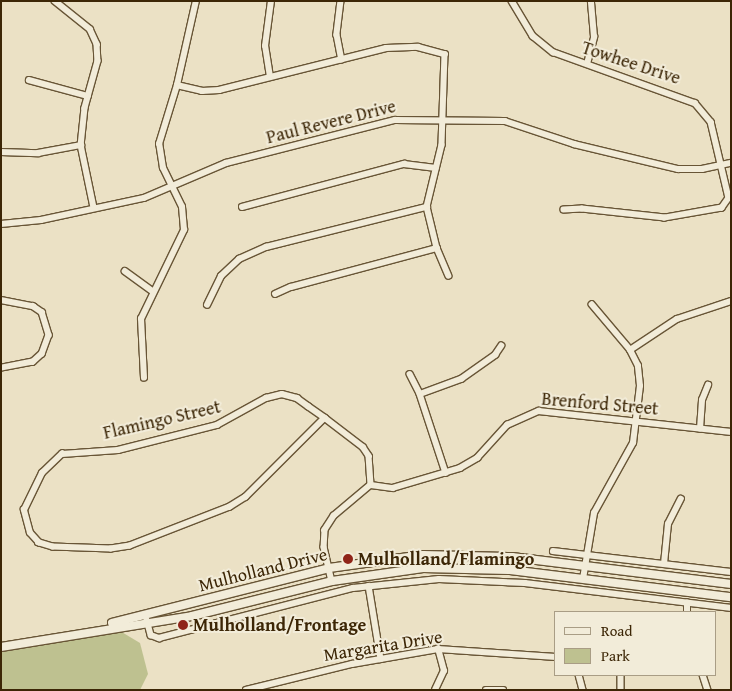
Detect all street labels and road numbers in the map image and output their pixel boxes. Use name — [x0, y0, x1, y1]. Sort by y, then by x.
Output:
street label: Towhee Drive — [579, 37, 683, 89]
street label: Paul Revere Drive — [264, 95, 398, 149]
street label: Brenford Street — [541, 388, 659, 420]
street label: Flamingo Street — [101, 396, 223, 444]
street label: Mulholland Drive — [197, 544, 329, 596]
street label: Margarita Drive — [322, 626, 444, 666]

